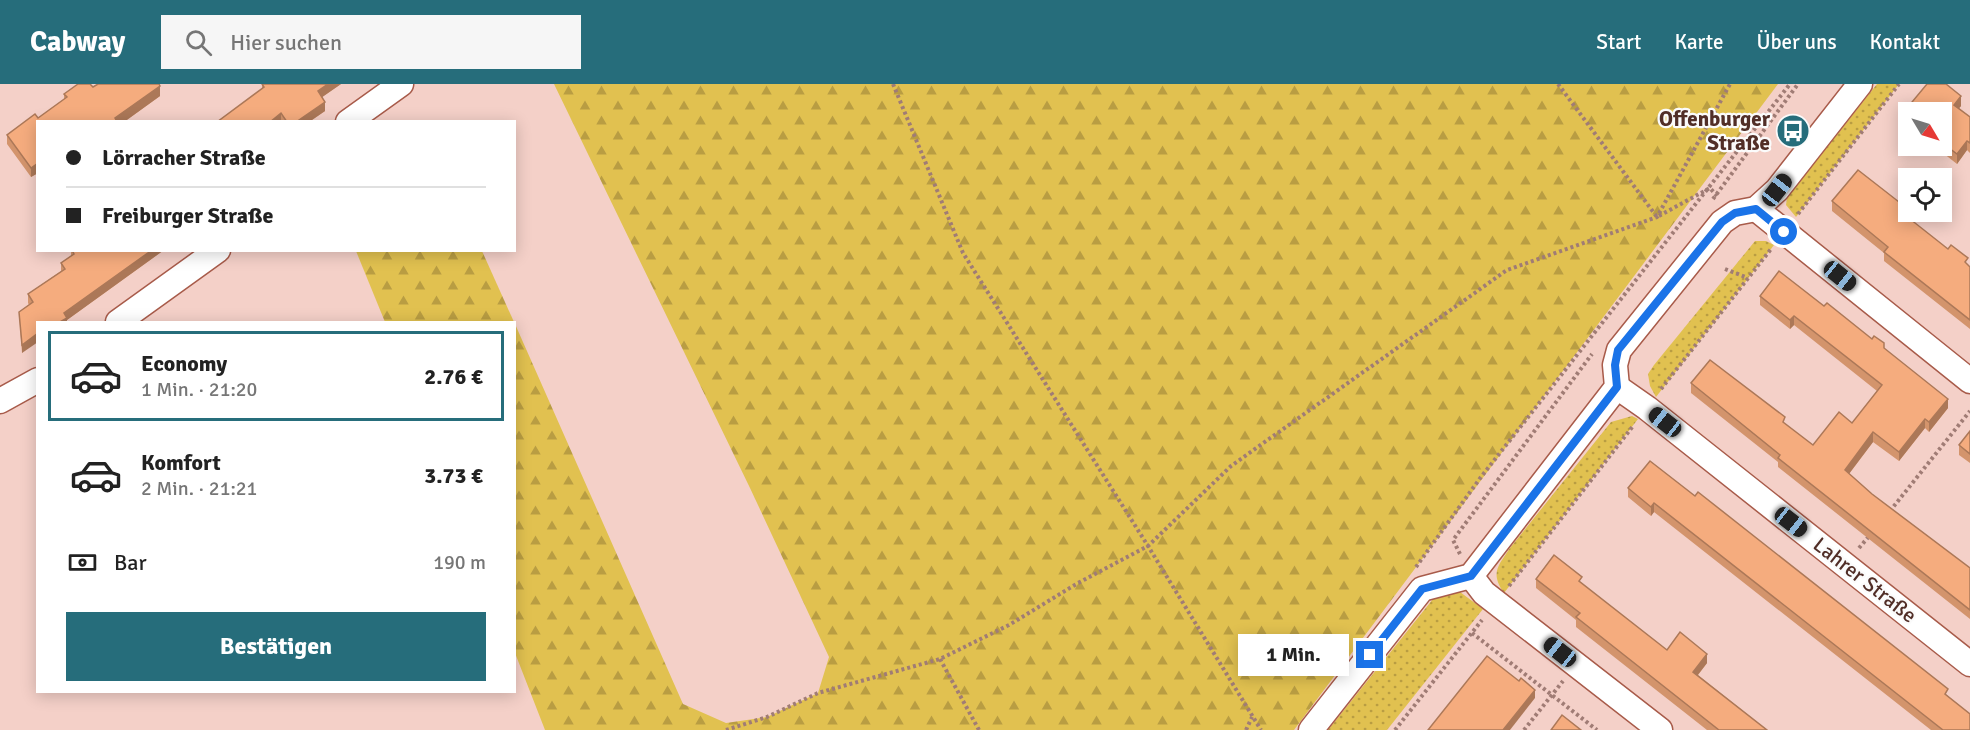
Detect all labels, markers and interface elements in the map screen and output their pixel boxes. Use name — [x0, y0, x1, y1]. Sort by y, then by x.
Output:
search box — [161, 15, 581, 69]
text: Cabway — [30, 25, 125, 59]
icon: search — [182, 26, 215, 59]
text: Hier suchen — [230, 29, 342, 56]
text: Start — [1596, 29, 1641, 55]
text: Karte — [1674, 29, 1723, 55]
text: Über uns — [1756, 29, 1837, 55]
text: Kontakt — [1870, 29, 1940, 55]
north arrow — [1898, 102, 1952, 156]
map controls — [1898, 102, 1952, 222]
place label: Offenburger Straße — [1659, 106, 1771, 156]
bus stop icon: Offenburger Straße — [1775, 113, 1811, 149]
text: Lörracher Straße — [102, 144, 266, 171]
button: locate — [1898, 168, 1952, 222]
car — [1759, 170, 1795, 210]
text: Freiburger Straße — [102, 202, 273, 229]
route start — [1770, 218, 1797, 245]
car — [1820, 258, 1860, 294]
icon: car — [69, 349, 123, 403]
text: Economy — [141, 350, 227, 377]
text: 2.76 € — [424, 363, 483, 390]
text: 1 Min. · 21:20 — [141, 377, 257, 402]
car — [1645, 404, 1685, 440]
icon: car — [69, 448, 123, 502]
text: Komfort — [141, 449, 221, 476]
text: 3.73 € — [424, 462, 483, 489]
text: 2 Min. · 21:21 — [141, 476, 257, 501]
car — [1771, 504, 1811, 540]
street label: Lahrer Straße — [1808, 532, 1922, 628]
icon: cash — [66, 546, 99, 579]
text: Bar — [114, 549, 147, 576]
text: 190 m — [433, 550, 486, 575]
button: Bestätigen — [66, 612, 486, 681]
callout: 1 Min. — [1238, 634, 1349, 676]
car — [1540, 634, 1580, 670]
route end — [1356, 641, 1383, 668]
text: 1 Min. — [1266, 642, 1321, 667]

